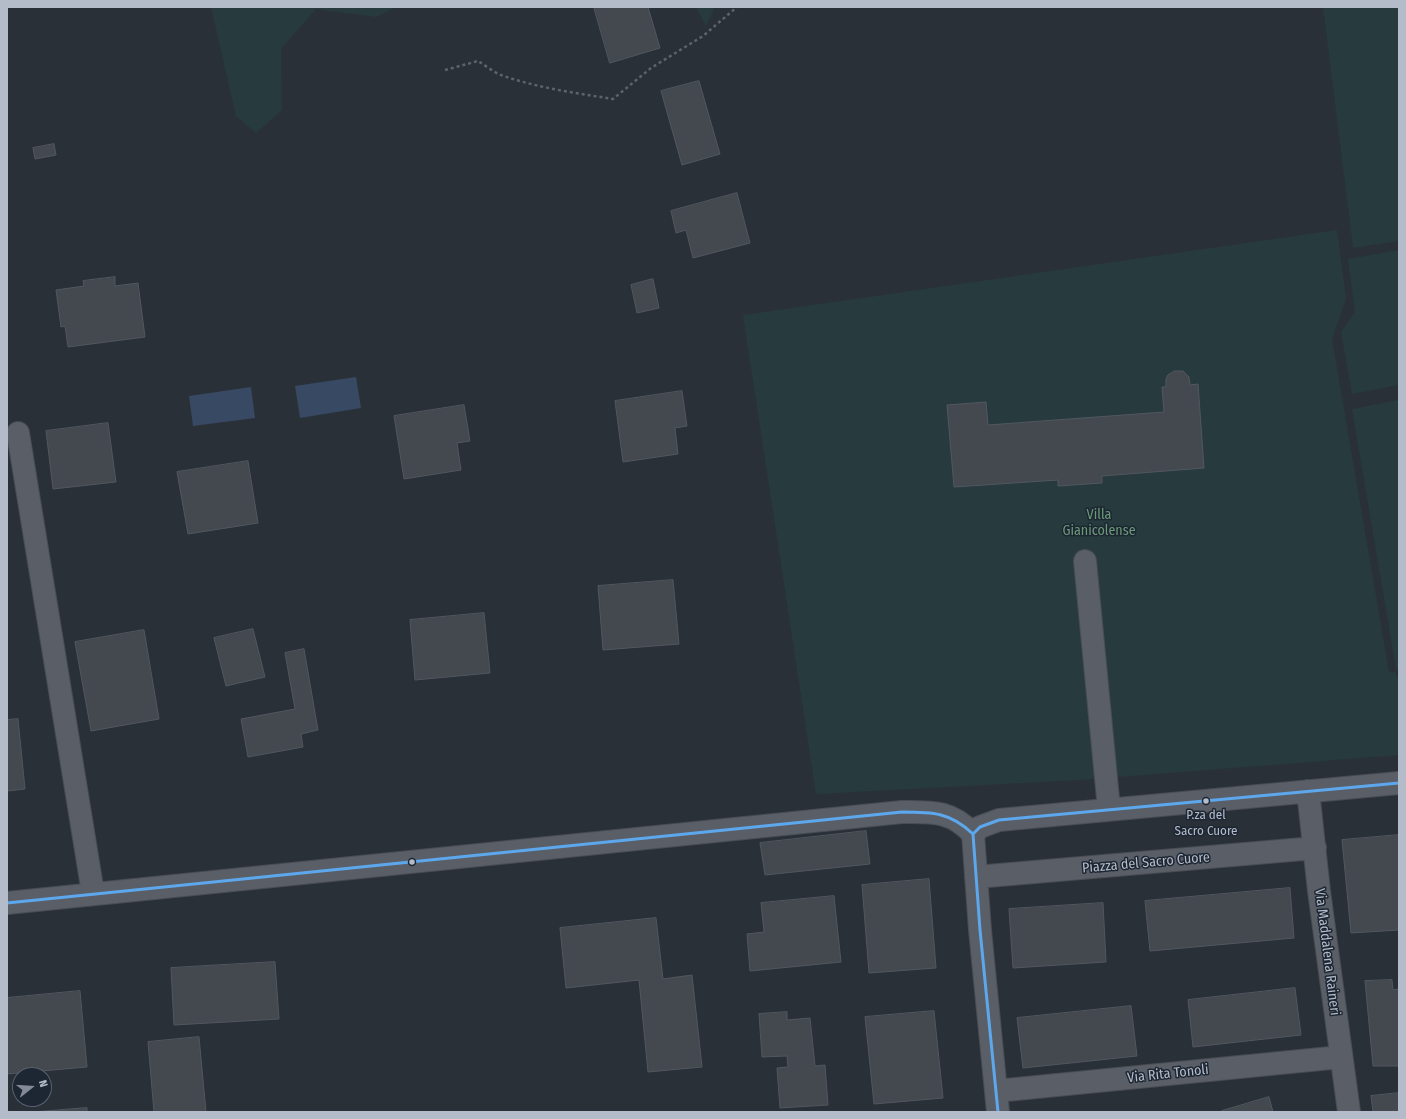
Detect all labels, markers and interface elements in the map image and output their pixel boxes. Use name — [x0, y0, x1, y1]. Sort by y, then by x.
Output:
park label: Villa Gianicolense — [1062, 507, 1136, 540]
marker: P.za del Sacro Cuore — [1201, 796, 1211, 806]
place label: P.za del Sacro Cuore — [1174, 807, 1238, 838]
street label: Piazza del Sacro Cuore — [1081, 849, 1211, 877]
unlabelled marker — [407, 857, 417, 867]
street label: Via Maddalena Raineri — [1311, 887, 1343, 1017]
street label: Via Rita Tonoli — [1127, 1061, 1209, 1087]
north arrow — [12, 1067, 52, 1107]
text: N — [36, 1079, 50, 1089]

